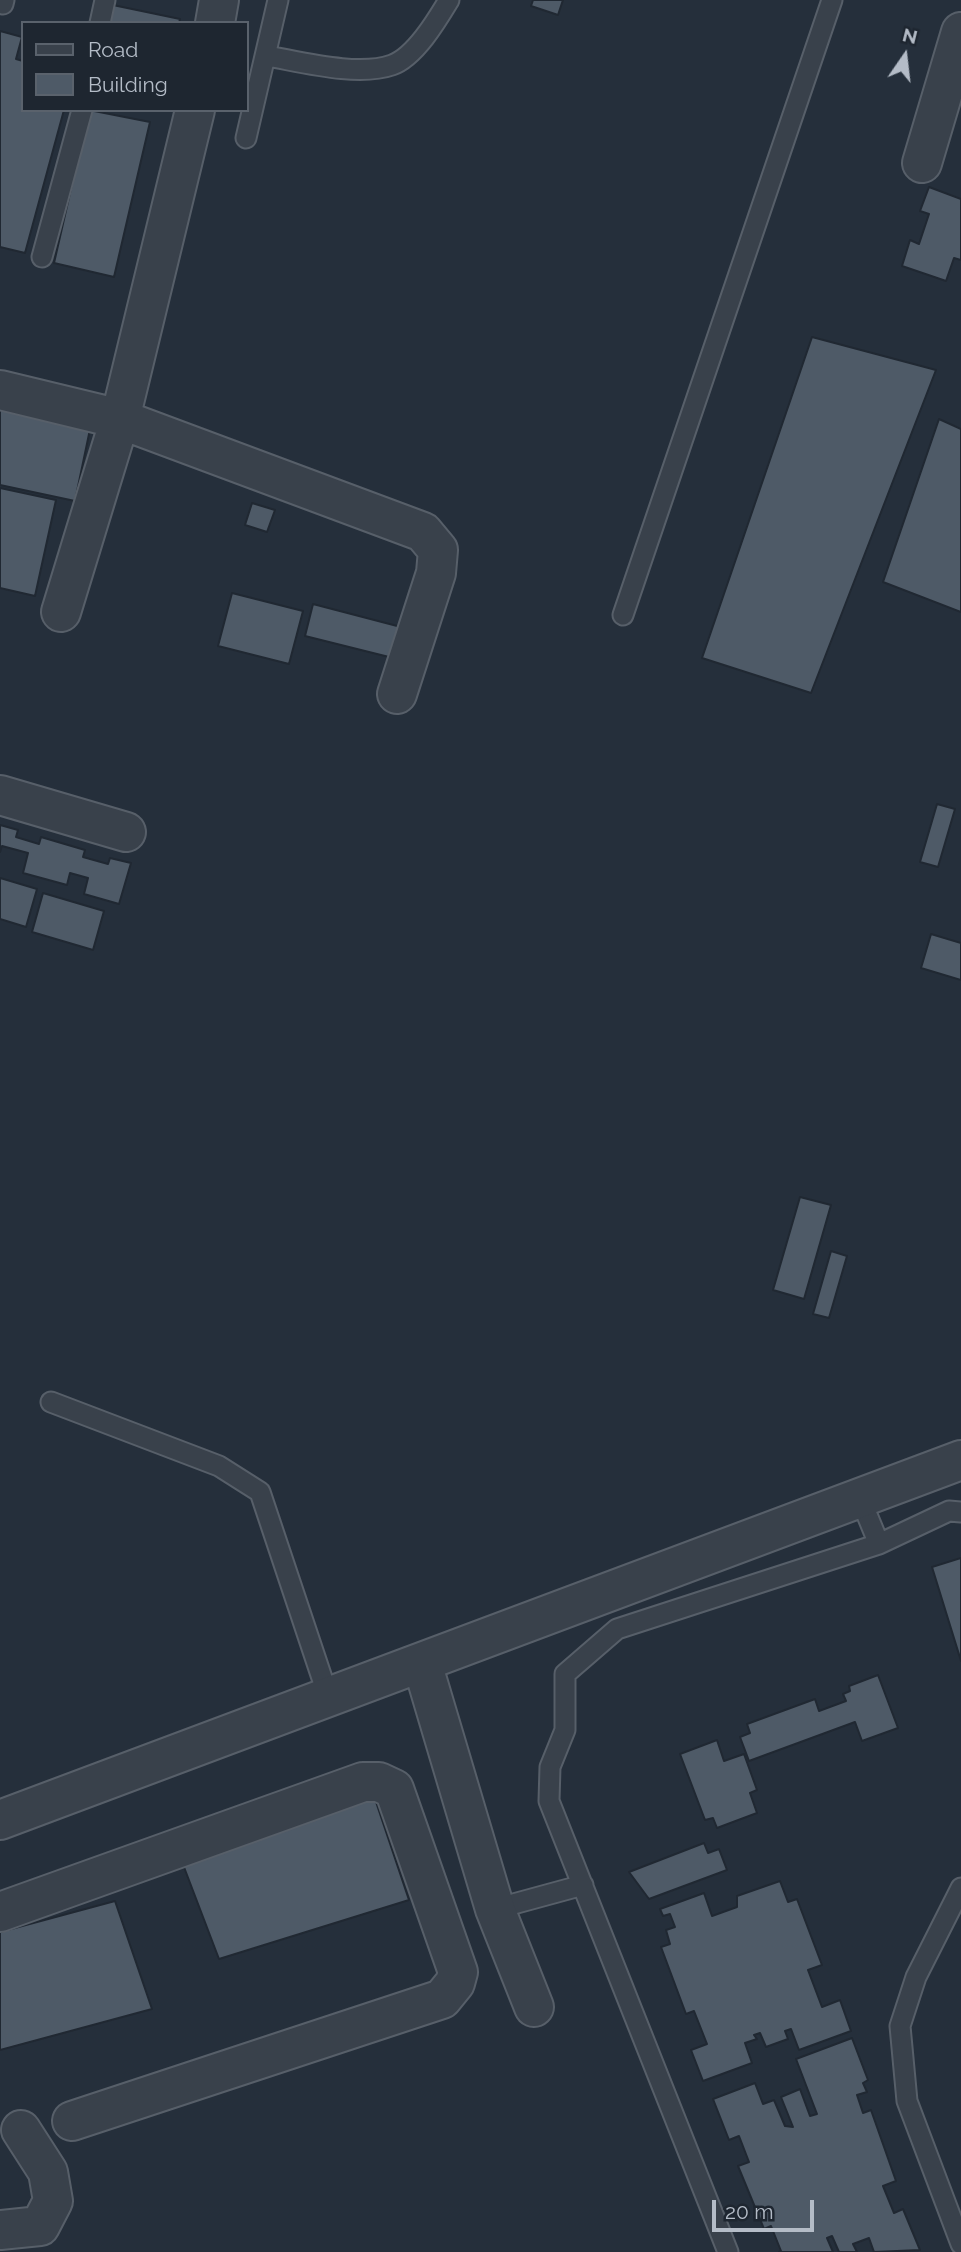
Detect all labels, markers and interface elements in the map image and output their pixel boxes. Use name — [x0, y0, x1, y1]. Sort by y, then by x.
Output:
legend — [21, 21, 248, 112]
north arrow — [870, 21, 940, 91]
text: N — [900, 23, 920, 48]
text: Road — [88, 37, 138, 62]
text: Building — [88, 72, 168, 97]
scale bar — [716, 2186, 818, 2230]
text: 20 m — [725, 2199, 773, 2224]

